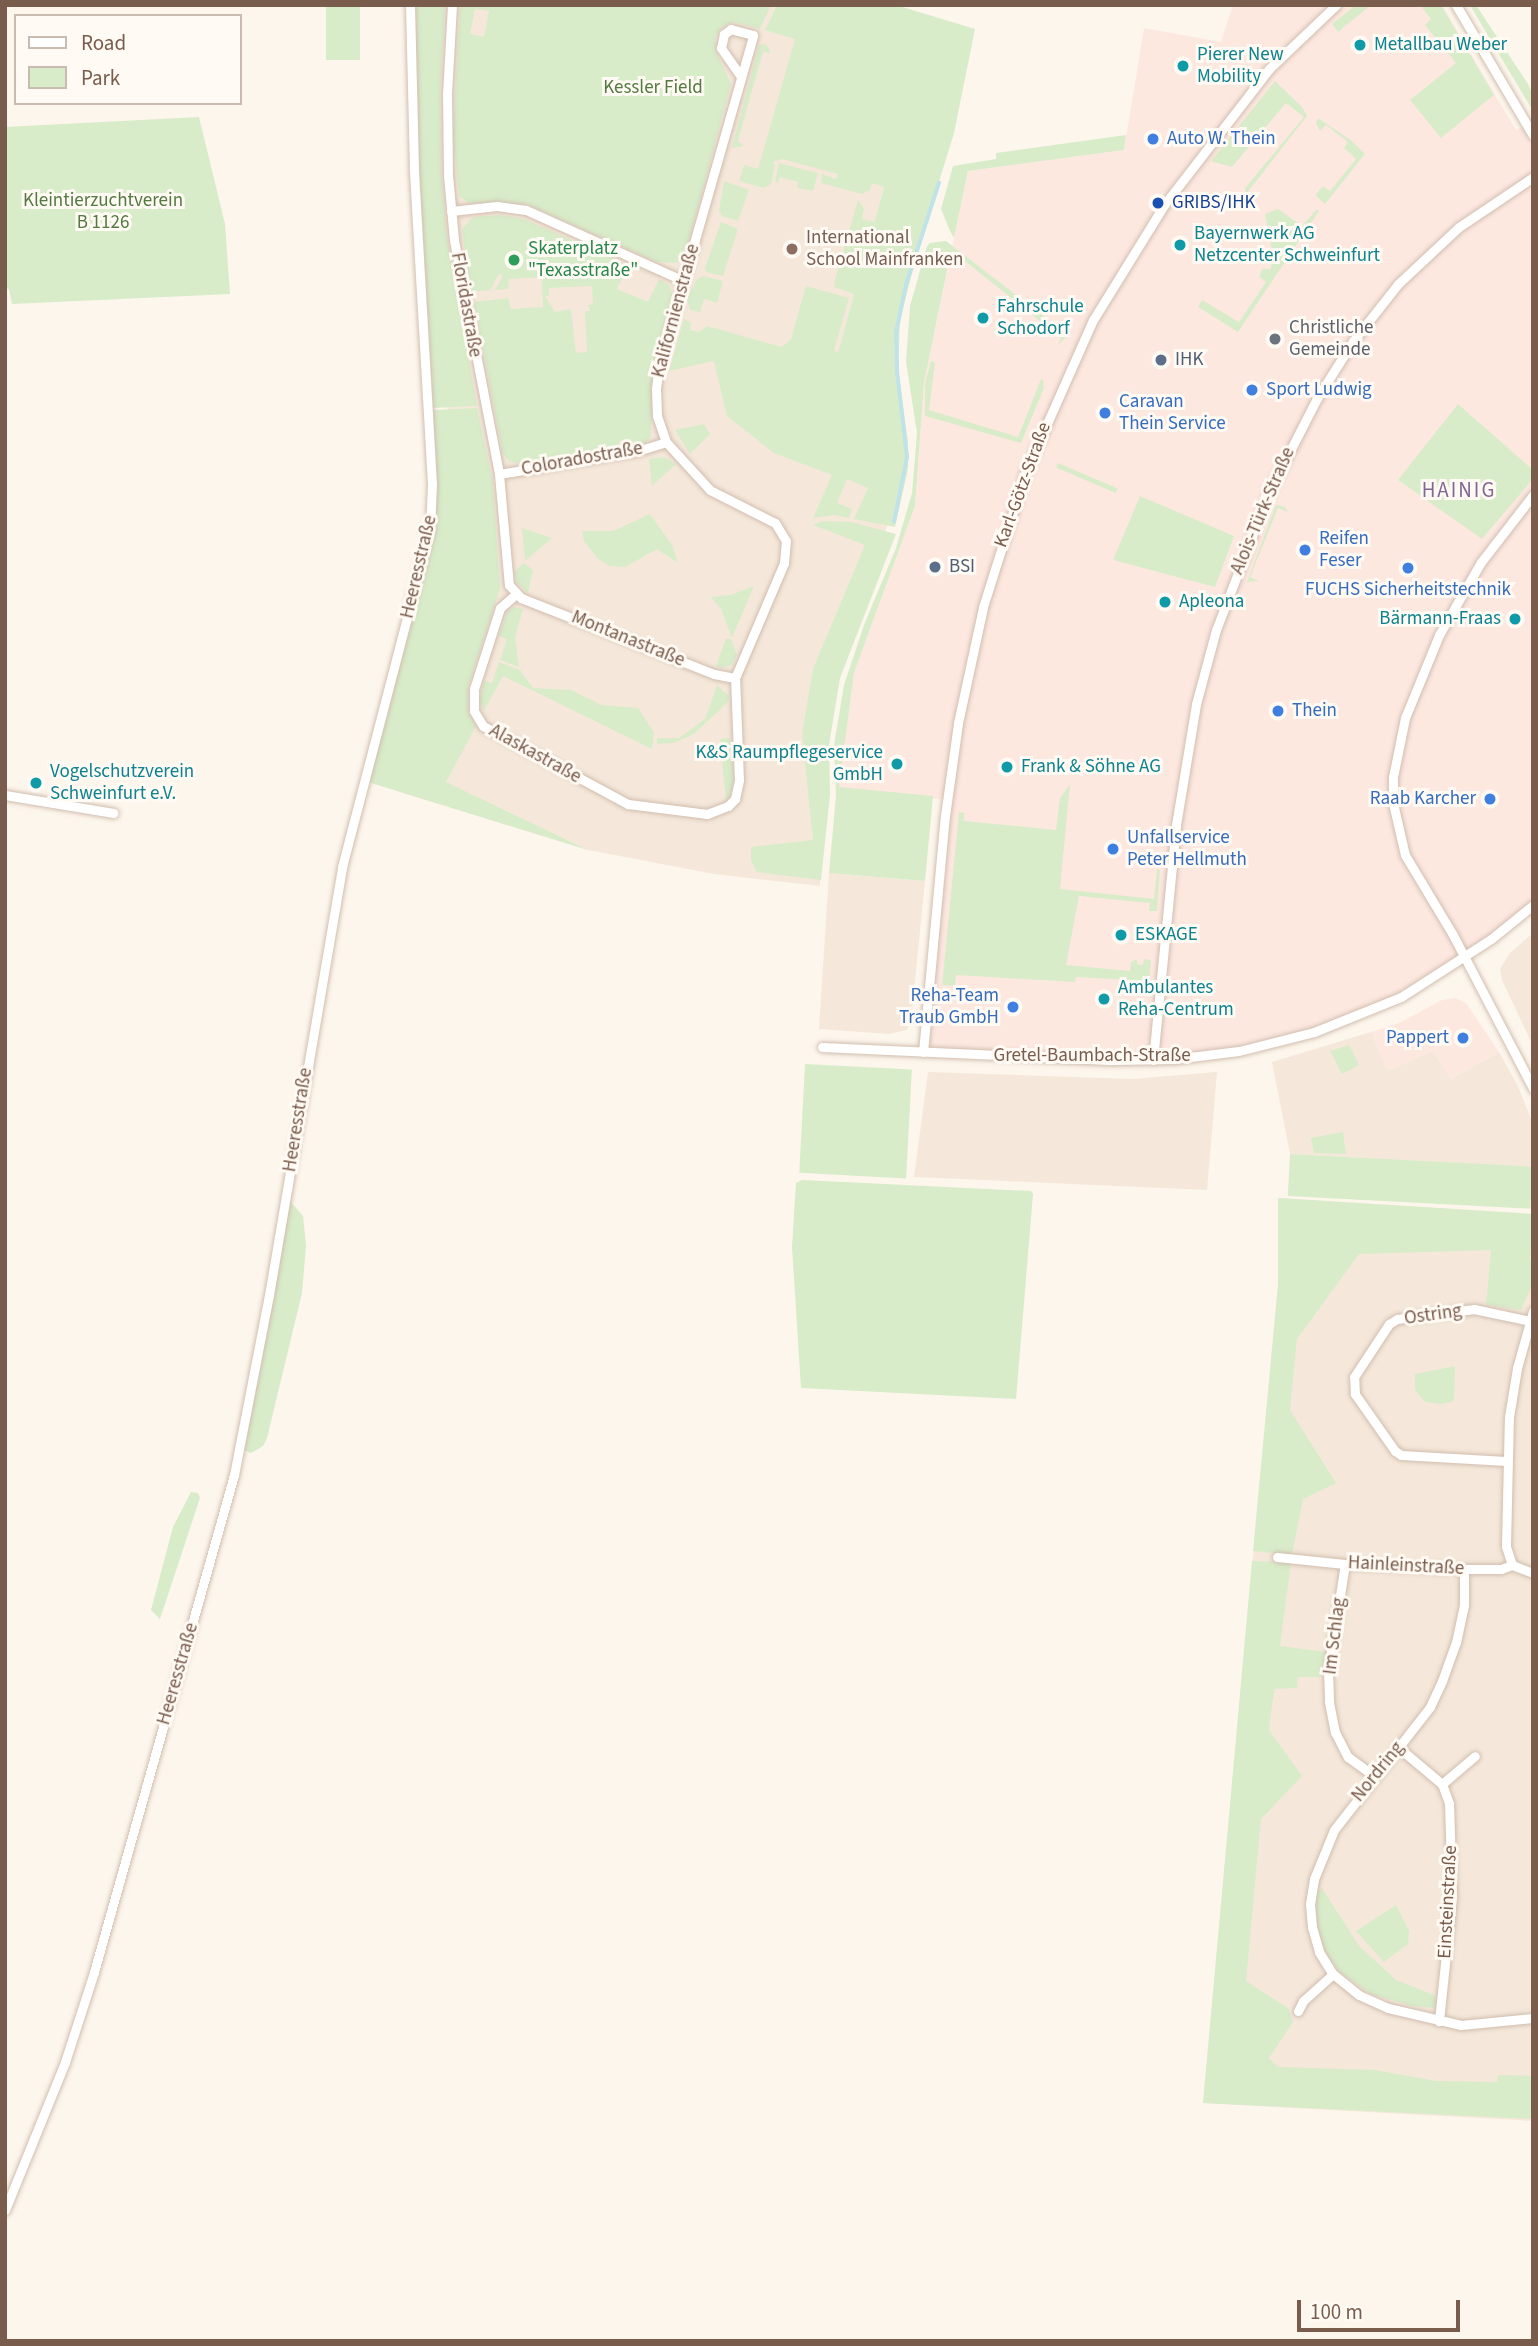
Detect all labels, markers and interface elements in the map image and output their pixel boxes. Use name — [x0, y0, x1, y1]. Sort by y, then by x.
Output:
legend — [14, 14, 242, 105]
text: Road — [81, 28, 126, 58]
place label: Metallbau Weber — [1374, 34, 1507, 56]
marker: Metallbau Weber — [1352, 37, 1368, 53]
place label: Pierer New Mobility — [1197, 44, 1284, 88]
marker: Pierer New Mobility — [1175, 58, 1191, 74]
text: Park — [81, 63, 120, 93]
park label: Kessler Field — [603, 77, 703, 99]
place label: Auto W. Thein — [1167, 128, 1276, 150]
marker: Auto W. Thein — [1145, 131, 1161, 147]
park label: Kleintierzuchtverein B 1126 — [23, 190, 183, 234]
place label: GRIBS/IHK — [1172, 192, 1256, 214]
marker: GRIBS/IHK — [1150, 195, 1166, 211]
place label: Bayernwerk AG Netzcenter Schweinfurt — [1194, 223, 1380, 267]
place label: International School Mainfranken — [806, 227, 963, 271]
marker: Bayernwerk AG Netzcenter Schweinfurt — [1172, 237, 1188, 253]
place label: Skaterplatz "Texasstraße" — [528, 238, 638, 282]
marker: International School Mainfranken — [784, 241, 800, 257]
street label: Kalifornienstraße — [647, 242, 705, 380]
street label: Floridastraße — [446, 251, 486, 359]
marker: Skaterplatz "Texasstraße" — [506, 252, 522, 268]
place label: Fahrschule Schodorf — [997, 296, 1084, 340]
marker: Fahrschule Schodorf — [975, 310, 991, 326]
place label: Christliche Gemeinde — [1289, 317, 1373, 361]
marker: Christliche Gemeinde — [1267, 331, 1283, 347]
place label: IHK — [1175, 349, 1203, 371]
marker: IHK — [1153, 352, 1169, 368]
place label: Sport Ludwig — [1266, 379, 1372, 401]
marker: Sport Ludwig — [1244, 382, 1260, 398]
place label: Caravan Thein Service — [1119, 391, 1226, 435]
marker: Caravan Thein Service — [1097, 405, 1113, 421]
street label: Karl-Götz-Straße — [990, 419, 1056, 551]
street label: Coloradostraße — [520, 437, 644, 481]
street label: Alois-Türk-Straße — [1226, 444, 1300, 578]
district label: HAINIG — [1422, 477, 1496, 503]
street label: Heeresstraße — [396, 513, 442, 621]
place label: Reifen Feser — [1319, 528, 1369, 572]
marker: Reifen Feser — [1297, 542, 1313, 558]
place label: BSI — [949, 556, 975, 578]
marker: BSI — [927, 559, 943, 575]
marker: FUCHS Sicherheitstechnik — [1400, 560, 1416, 576]
place label: FUCHS Sicherheitstechnik — [1305, 579, 1511, 601]
place label: Apleona — [1179, 591, 1244, 613]
marker: Apleona — [1157, 594, 1173, 610]
street label: Montanastraße — [568, 606, 688, 672]
place label: Bärmann-Fraas — [1379, 608, 1501, 630]
marker: Bärmann-Fraas — [1507, 611, 1523, 627]
place label: Thein — [1292, 700, 1337, 722]
marker: Thein — [1270, 703, 1286, 719]
street label: Alaskastraße — [485, 719, 585, 789]
place label: K&S Raumpflegeservice GmbH — [696, 742, 883, 786]
marker: K&S Raumpflegeservice GmbH — [889, 756, 905, 772]
place label: Frank & Söhne AG — [1021, 756, 1161, 778]
marker: Frank & Söhne AG — [999, 759, 1015, 775]
place label: Vogelschutzverein Schweinfurt e.V. — [50, 761, 194, 805]
marker: Vogelschutzverein Schweinfurt e.V. — [28, 775, 44, 791]
place label: Raab Karcher — [1370, 788, 1476, 810]
marker: Raab Karcher — [1482, 791, 1498, 807]
place label: Unfallservice Peter Hellmuth — [1127, 827, 1247, 871]
marker: Unfallservice Peter Hellmuth — [1105, 841, 1121, 857]
place label: ESKAGE — [1135, 924, 1198, 946]
marker: ESKAGE — [1113, 927, 1129, 943]
place label: Ambulantes Reha-Centrum — [1118, 977, 1234, 1021]
place label: Reha-Team Traub GmbH — [899, 985, 999, 1029]
marker: Ambulantes Reha-Centrum — [1096, 991, 1112, 1007]
marker: Reha-Team Traub GmbH — [1005, 999, 1021, 1015]
place label: Pappert — [1386, 1027, 1449, 1049]
marker: Pappert — [1455, 1030, 1471, 1046]
street label: Gretel-Baumbach-Straße — [993, 1045, 1191, 1067]
street label: Heeresstraße — [279, 1066, 317, 1174]
street label: Ostring — [1403, 1300, 1463, 1330]
street label: Hainleinstraße — [1347, 1552, 1465, 1580]
street label: Im Schlag — [1319, 1596, 1351, 1676]
street label: Heeresstraße — [153, 1620, 203, 1728]
street label: Nordring — [1347, 1737, 1409, 1807]
street label: Einsteinstraße — [1434, 1845, 1462, 1959]
scale bar — [1300, 2286, 1463, 2330]
text: 100 m — [1310, 2297, 1363, 2327]

